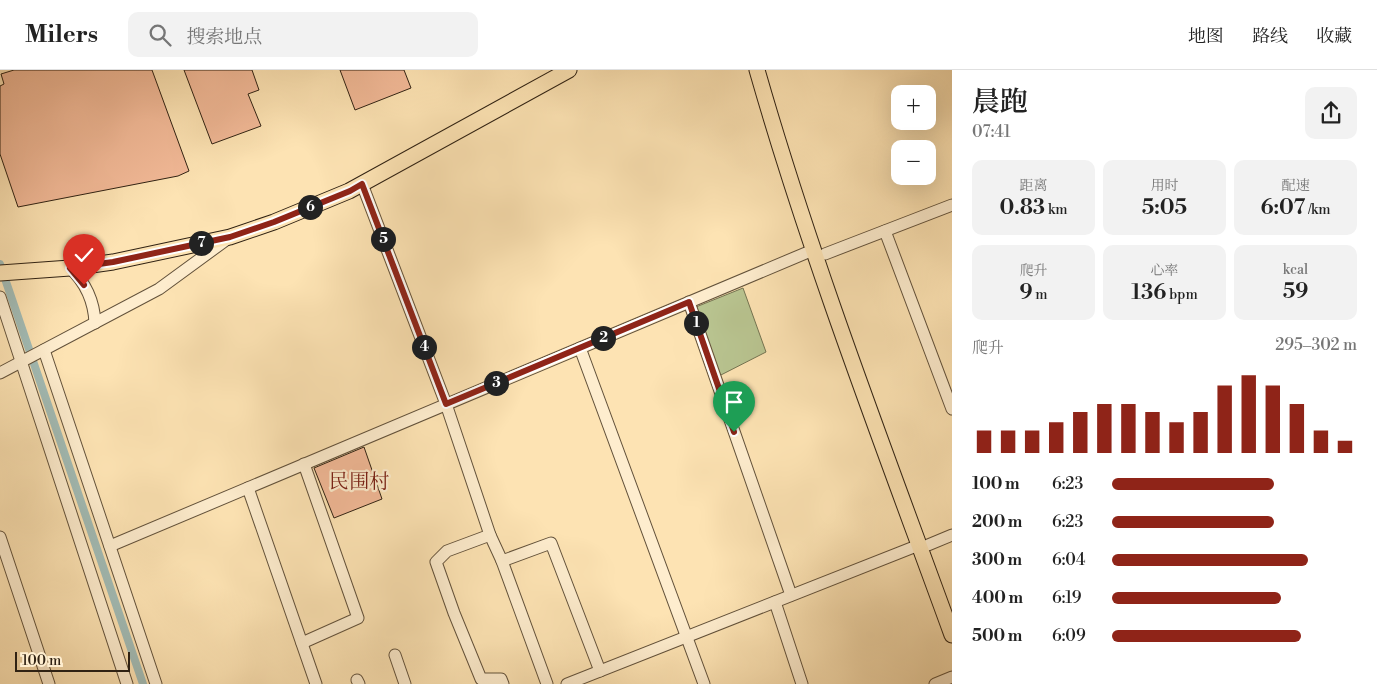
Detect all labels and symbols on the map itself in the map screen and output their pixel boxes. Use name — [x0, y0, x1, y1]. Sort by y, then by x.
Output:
pin: 6 — [298, 194, 322, 220]
pin: 5 — [370, 226, 396, 252]
pin: 7 — [188, 230, 214, 256]
pin — [63, 234, 105, 285]
pin: 1 — [684, 310, 708, 336]
pin: 2 — [590, 326, 616, 350]
pin: 4 — [412, 334, 436, 360]
pin: 3 — [484, 370, 508, 396]
pin — [713, 381, 755, 432]
district label: 民围村 — [329, 470, 389, 495]
scale bar — [15, 649, 130, 672]

